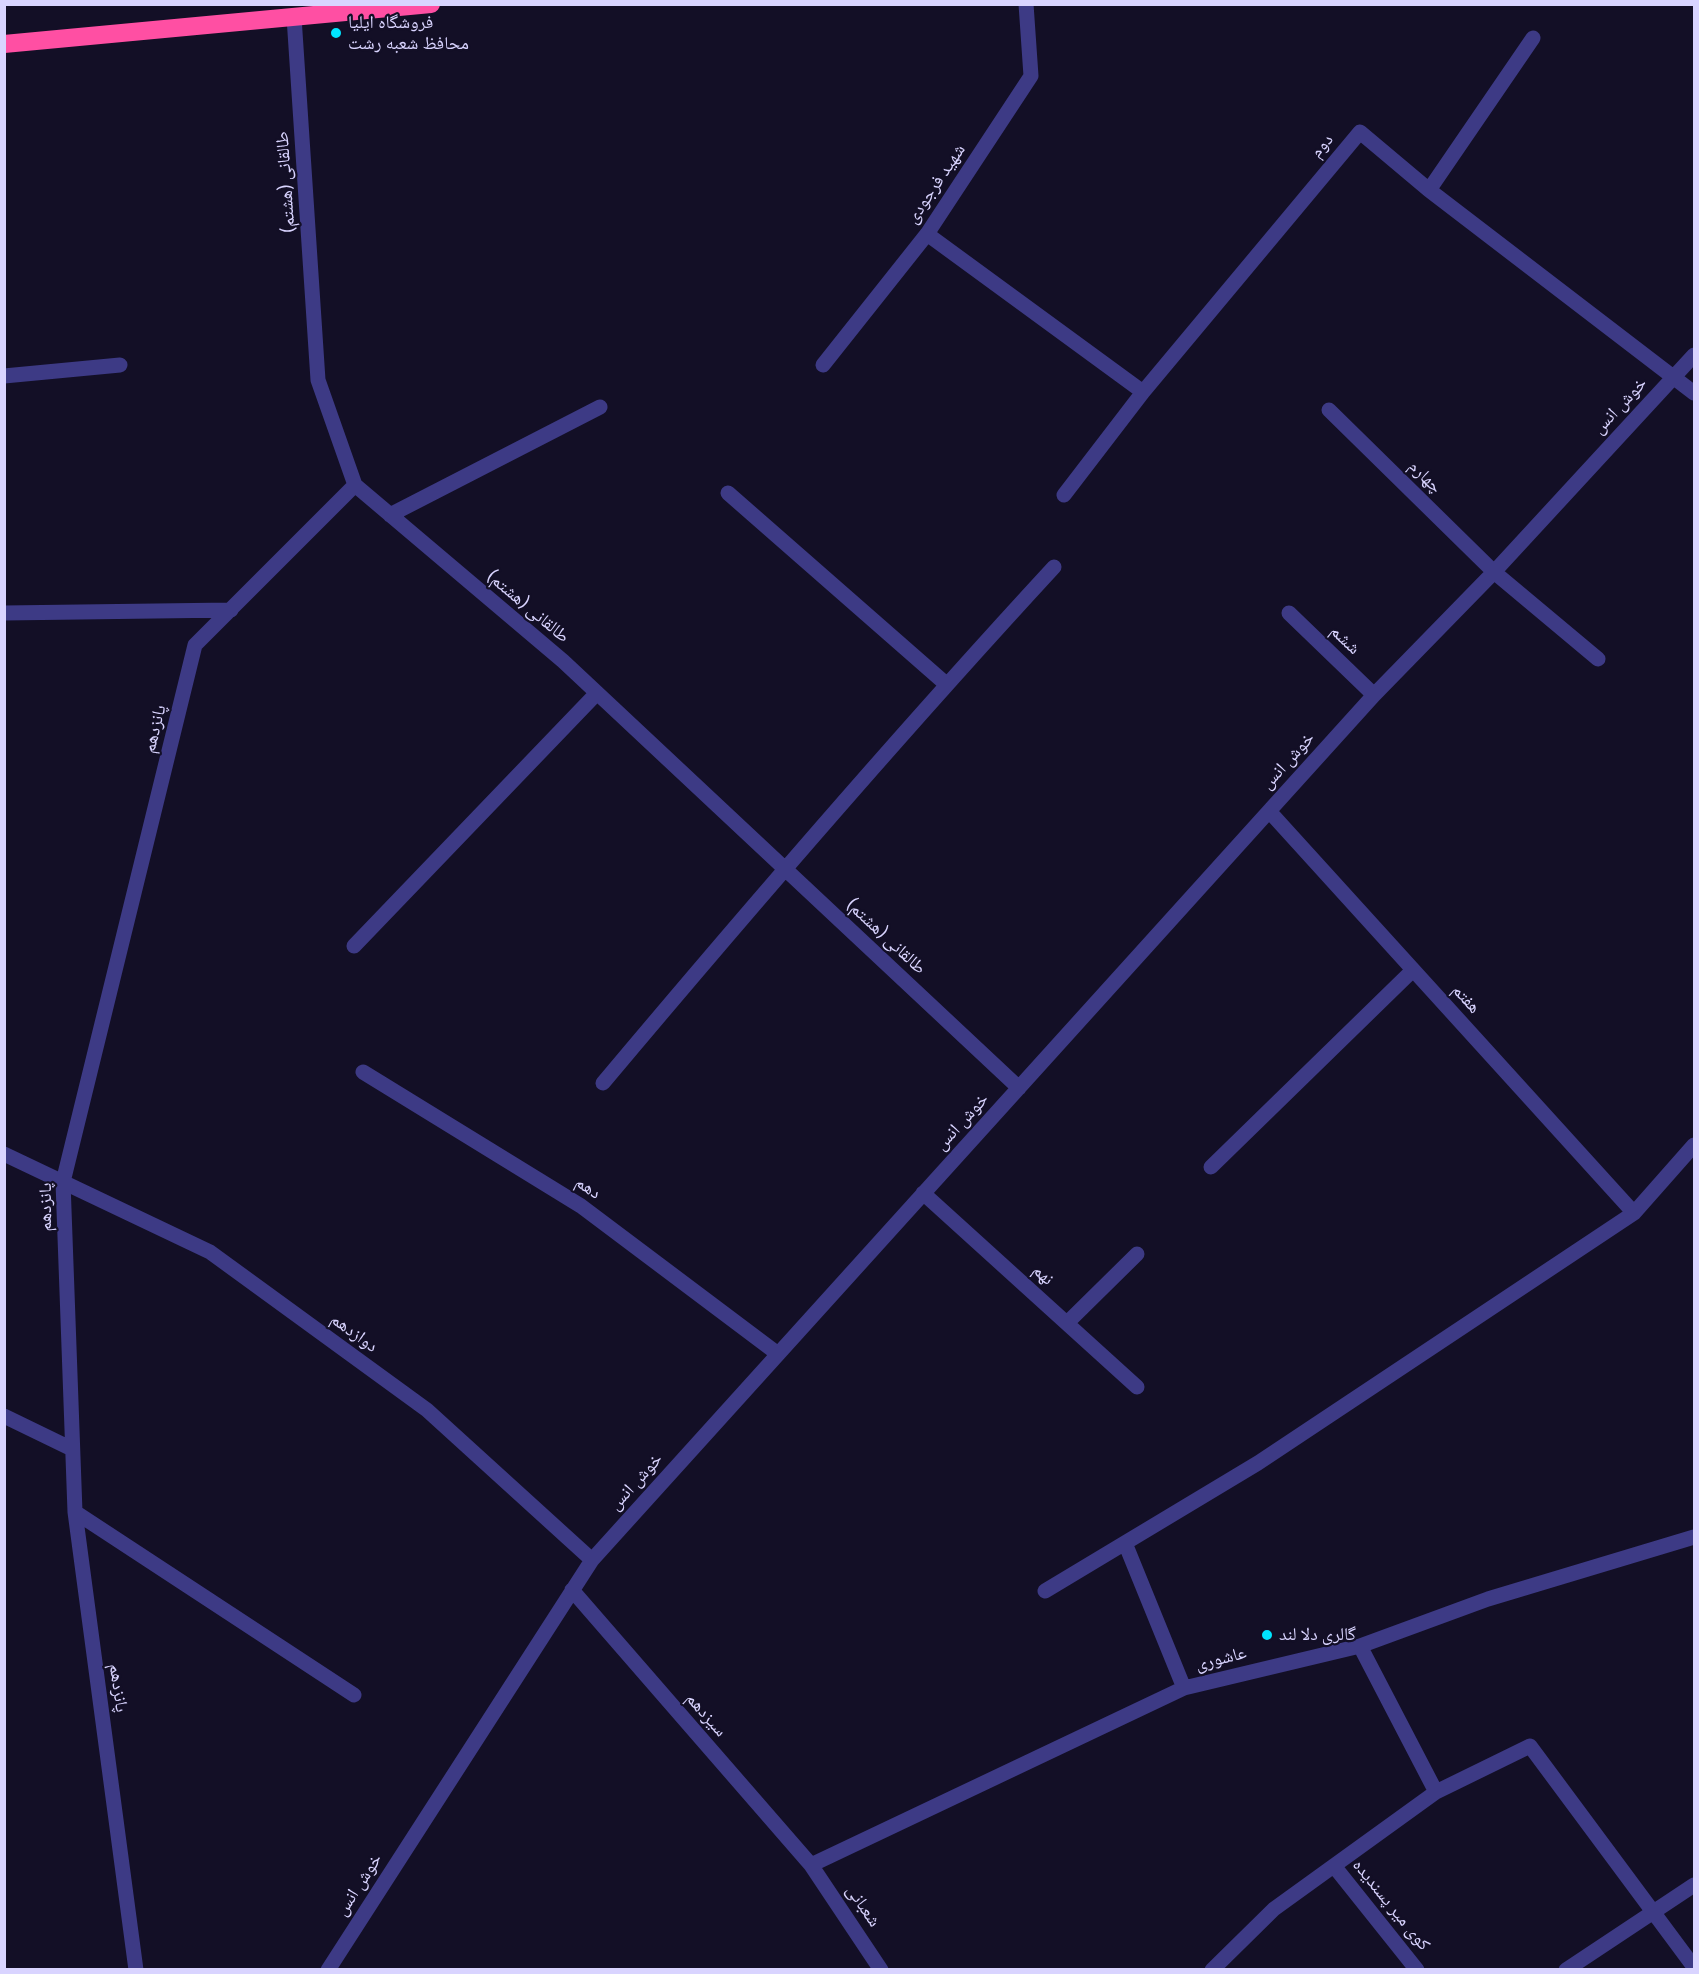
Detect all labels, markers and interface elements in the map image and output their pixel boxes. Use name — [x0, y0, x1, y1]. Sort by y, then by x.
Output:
place label: فروشگاه ایلیا محافظ شعبه رشت — [348, 12, 469, 54]
marker: فروشگاه ایلیا محافظ شعبه رشت — [329, 26, 343, 40]
street label: دوم — [1306, 130, 1338, 162]
street label: طالقانی (هشتم) — [272, 131, 300, 233]
street label: شهید فرجودی — [902, 140, 970, 228]
street label: خوش انس — [1588, 373, 1652, 439]
street label: چهارم — [1404, 456, 1446, 498]
street label: طالقانی (هشتم) — [482, 566, 574, 648]
street label: ششم — [1326, 621, 1364, 659]
street label: پانزدهم — [139, 703, 171, 755]
street label: خوش انس — [1257, 728, 1319, 794]
street label: طالقانی (هشتم) — [842, 895, 930, 979]
street label: هفتم — [1447, 980, 1485, 1018]
street label: خوش انس — [931, 1089, 993, 1155]
street label: دهم — [571, 1172, 605, 1204]
street label: پانزدهم — [35, 1182, 57, 1232]
street label: نهم — [1028, 1260, 1058, 1290]
street label: دوازدهم — [326, 1309, 382, 1357]
street label: خوش انس — [605, 1449, 667, 1515]
place label: گالری دلا لند — [1279, 1624, 1356, 1646]
marker: گالری دلا لند — [1260, 1628, 1274, 1642]
street label: عاشوری — [1193, 1642, 1249, 1676]
street label: پانزدهم — [104, 1662, 132, 1714]
street label: سیزدهم — [681, 1688, 731, 1742]
street label: خوش انس — [331, 1850, 387, 1920]
street label: کوی میر پسندیده — [1348, 1855, 1434, 1955]
street label: شعبانی — [841, 1881, 885, 1931]

